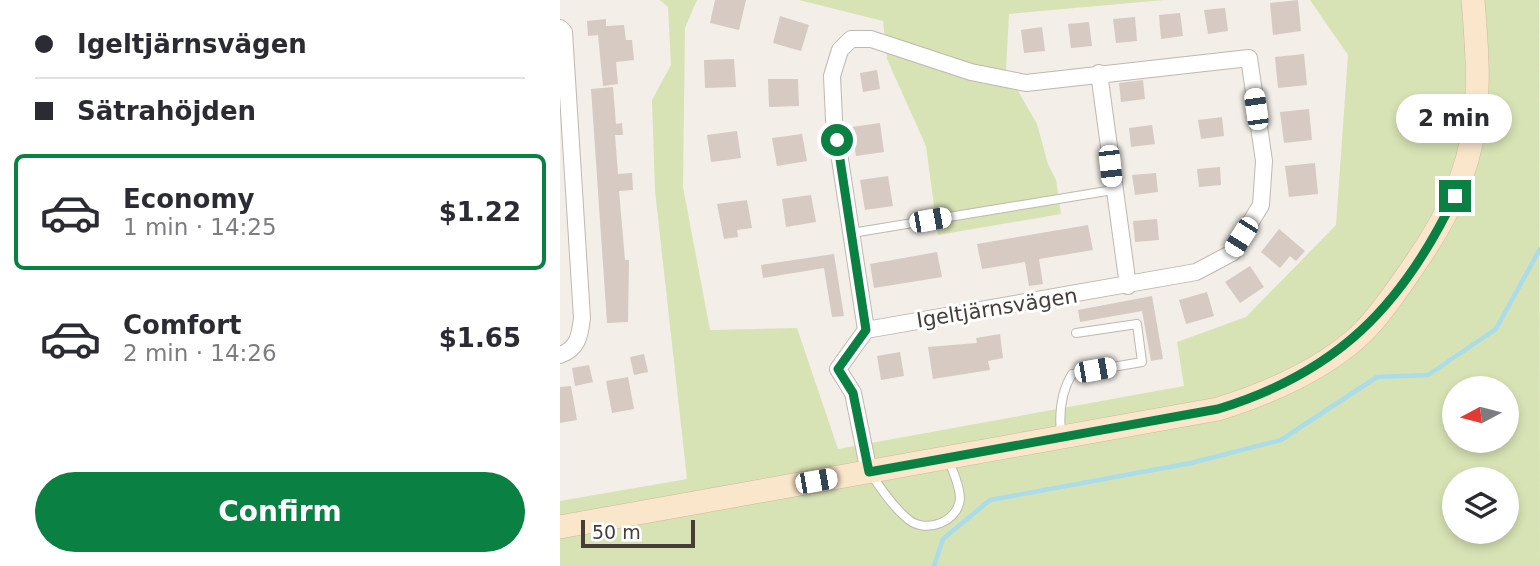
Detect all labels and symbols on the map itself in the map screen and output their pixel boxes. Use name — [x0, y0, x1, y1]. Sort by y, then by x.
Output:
car — [1243, 87, 1270, 131]
callout: 2 min — [1397, 94, 1513, 144]
route start — [821, 124, 853, 156]
car — [1098, 144, 1123, 188]
route end — [1439, 180, 1471, 212]
car — [908, 206, 953, 234]
car — [1221, 214, 1262, 260]
street label: Igeltjärnsvägen — [915, 283, 1079, 333]
car — [1073, 356, 1118, 384]
north arrow — [1442, 376, 1519, 453]
car — [794, 467, 839, 495]
scale bar — [581, 517, 695, 549]

